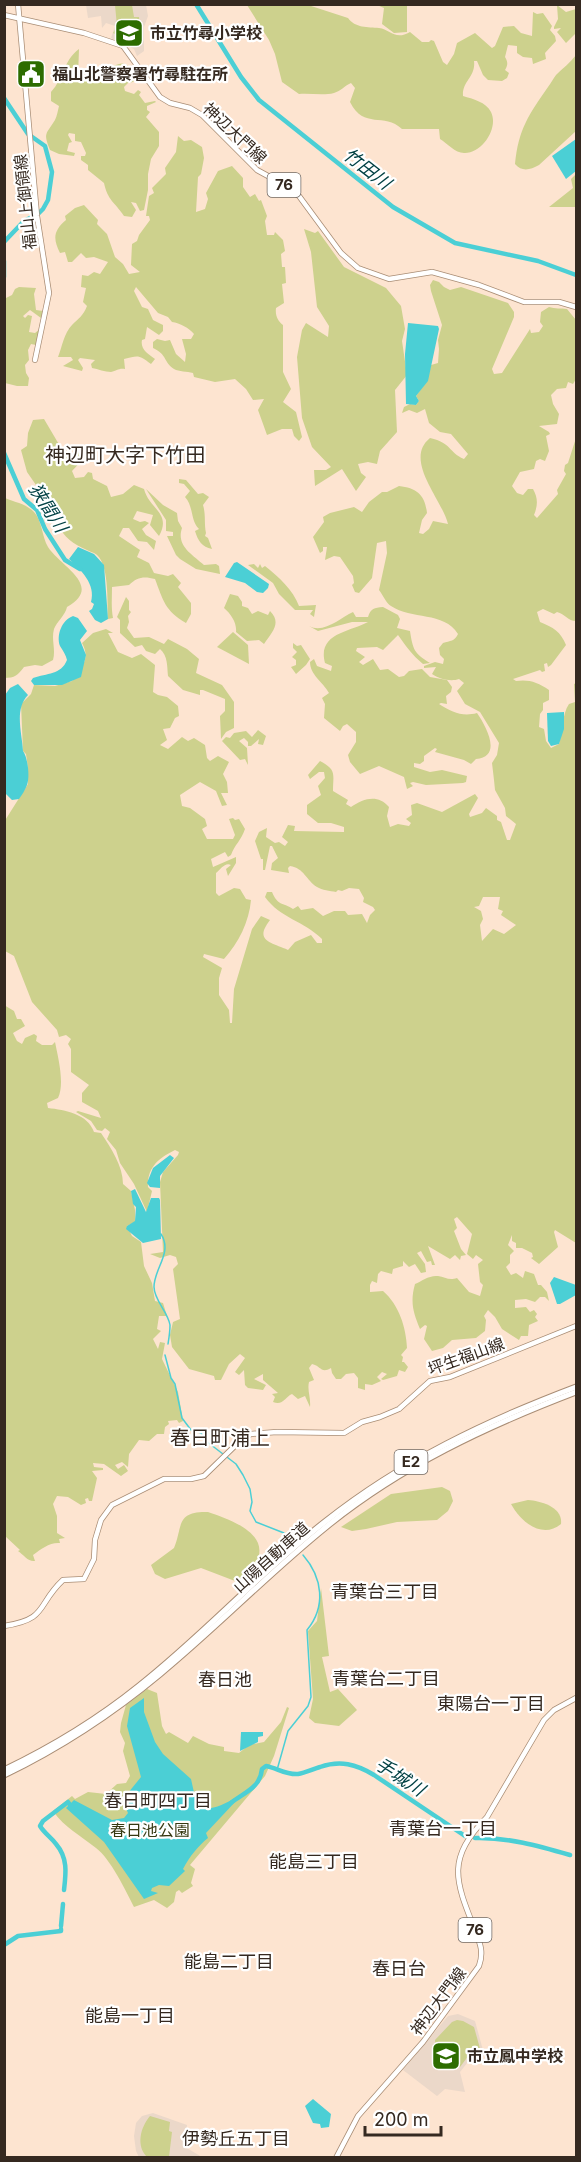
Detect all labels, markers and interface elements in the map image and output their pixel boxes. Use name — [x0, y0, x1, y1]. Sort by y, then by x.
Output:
school or university icon: 市立竹尋小学校 — [113, 17, 145, 49]
place label: 市立竹尋小学校 — [150, 23, 262, 43]
public building icon: 福山北警察署竹尋駐在所 — [15, 58, 47, 90]
place label: 福山北警察署竹尋駐在所 — [52, 64, 228, 84]
street label: 神辺大門線 — [199, 98, 271, 168]
water label: 竹田川 — [340, 144, 397, 195]
street label: 福山上御領線 — [10, 153, 40, 251]
road number: 76 — [268, 173, 300, 197]
district label: 神辺町大字下竹田 — [45, 443, 205, 467]
water label: 狭間川 — [25, 479, 73, 538]
street label: 坪生福山線 — [425, 1333, 507, 1379]
district label: 春日町浦上 — [170, 1426, 270, 1450]
road number: E2 — [394, 1450, 428, 1474]
street label: 山陽自動車道 — [229, 1517, 313, 1597]
district label: 青葉台三丁目 — [331, 1581, 439, 1602]
district label: 青葉台二丁目 — [332, 1668, 440, 1689]
district label: 春日池 — [198, 1669, 252, 1690]
district label: 東陽台一丁目 — [437, 1693, 545, 1714]
water label: 手城川 — [372, 1753, 430, 1801]
district label: 春日町四丁目 — [104, 1790, 212, 1811]
district label: 青葉台一丁目 — [389, 1818, 497, 1839]
park label: 春日池公園 — [110, 1820, 190, 1840]
district label: 能島三丁目 — [269, 1851, 359, 1872]
road number: 76 — [458, 1918, 492, 1942]
district label: 能島二丁目 — [184, 1951, 274, 1972]
district label: 春日台 — [372, 1958, 426, 1979]
street label: 神辺大門線 — [406, 1963, 470, 2039]
district label: 能島一丁目 — [85, 2005, 175, 2026]
school or university icon: 市立鳳中学校 — [430, 2040, 462, 2072]
place label: 市立鳳中学校 — [467, 2046, 563, 2066]
scale bar — [365, 2099, 442, 2137]
text: 200 m — [374, 2109, 429, 2130]
district label: 伊勢丘五丁目 — [182, 2128, 290, 2149]

